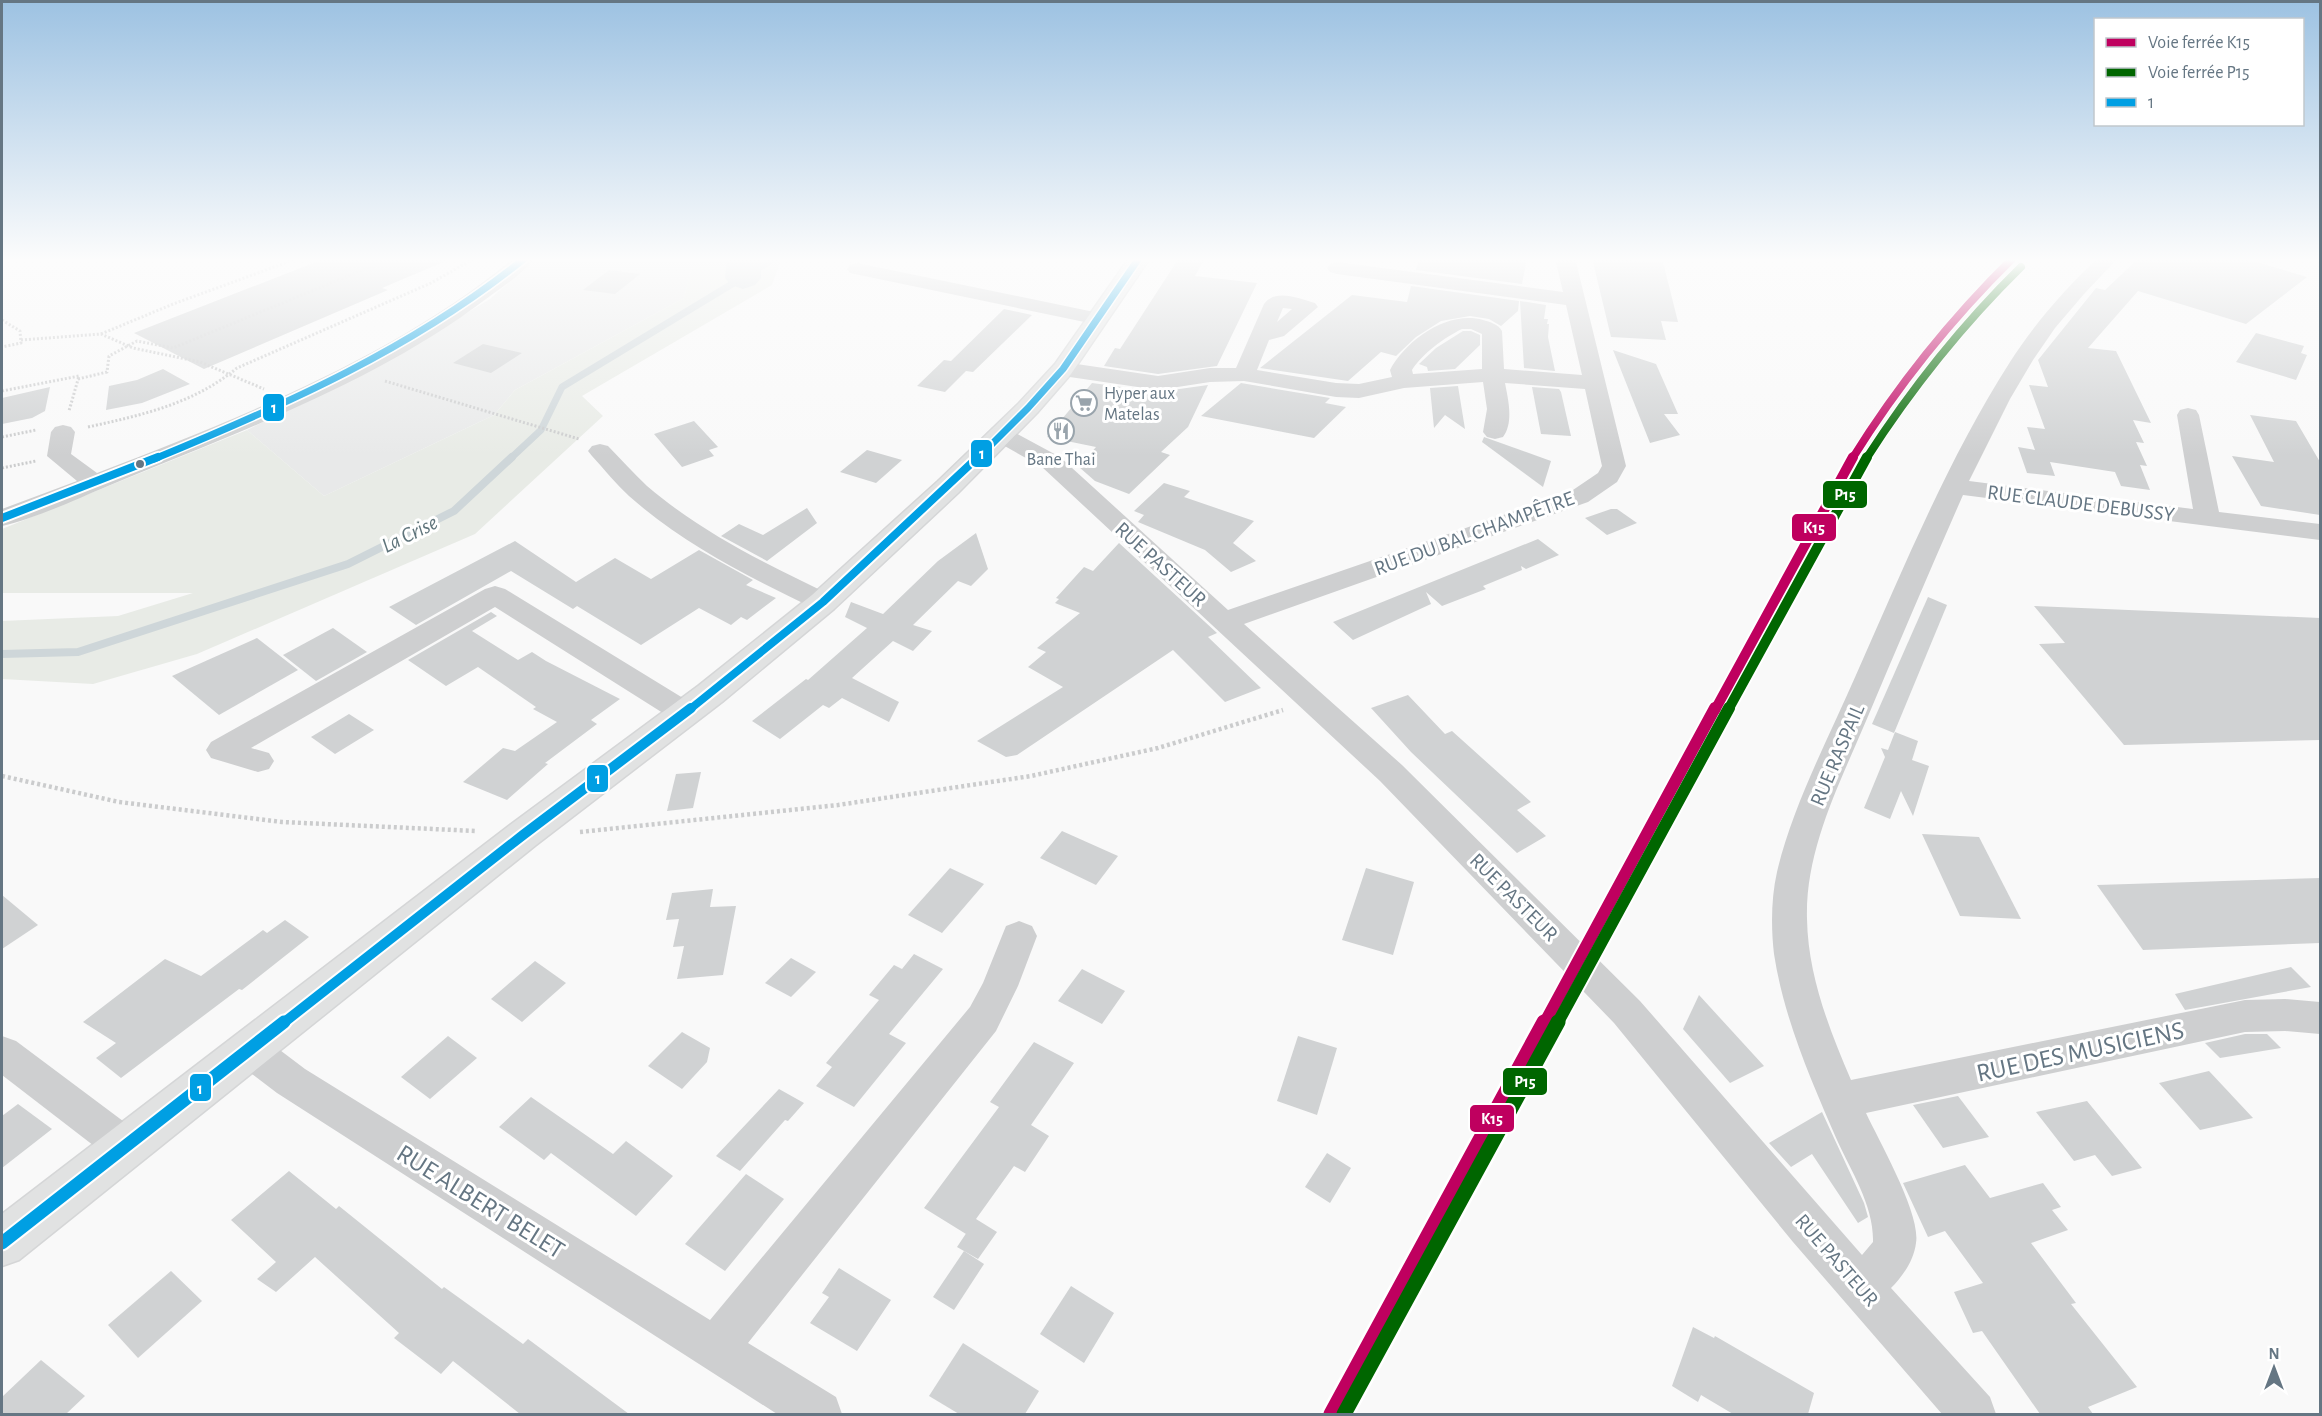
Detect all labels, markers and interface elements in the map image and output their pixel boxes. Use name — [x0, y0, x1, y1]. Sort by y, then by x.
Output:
legend — [2094, 18, 2304, 126]
text: Voie ferrée K15 — [2148, 34, 2250, 52]
text: Voie ferrée P15 — [2148, 64, 2250, 82]
text: 1 — [2148, 94, 2154, 112]
place label: Hyper aux Matelas — [1104, 385, 1175, 424]
supermarket icon: Hyper aux Matelas — [1069, 388, 1099, 418]
line badge: 1 — [262, 393, 285, 422]
text: 1 — [271, 400, 277, 416]
restaurant icon: Bane Thai — [1046, 416, 1076, 446]
line badge: 1 — [970, 439, 993, 468]
text: 1 — [979, 446, 985, 462]
place label: Bane Thai — [1026, 451, 1096, 469]
unlabelled marker — [134, 458, 146, 470]
line badge: P15 — [1822, 480, 1868, 509]
street label: RUE CLAUDE DEBUSSY — [1986, 482, 2176, 525]
street label: RUE DU BAL CHAMPÊTRE — [1371, 486, 1577, 579]
text: P15 — [1834, 487, 1856, 503]
water label: La Crise — [378, 511, 441, 557]
line badge: K15 — [1791, 513, 1837, 542]
street label: RUE PASTEUR — [1111, 518, 1210, 611]
text: K15 — [1803, 520, 1825, 536]
street label: RUE RASPAIL — [1807, 701, 1868, 809]
line badge: 1 — [586, 764, 609, 793]
text: 1 — [595, 771, 601, 787]
street label: RUE PASTEUR — [1466, 849, 1562, 945]
street label: RUE DES MUSICIENS — [1974, 1017, 2186, 1087]
line badge: P15 — [1502, 1067, 1548, 1096]
line badge: 1 — [189, 1073, 212, 1102]
text: P15 — [1514, 1074, 1536, 1090]
text: 1 — [197, 1081, 203, 1097]
line badge: K15 — [1469, 1104, 1515, 1133]
text: K15 — [1481, 1111, 1503, 1127]
street label: RUE ALBERT BELET — [392, 1140, 569, 1264]
street label: RUE PASTEUR — [1791, 1210, 1882, 1311]
north arrow — [2244, 1338, 2304, 1398]
text: N — [2268, 1346, 2280, 1362]

